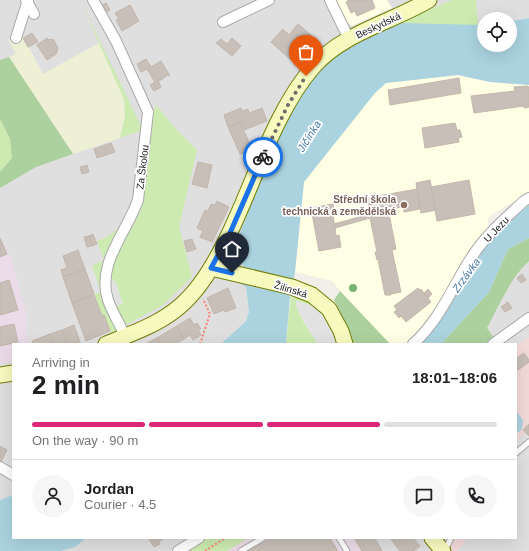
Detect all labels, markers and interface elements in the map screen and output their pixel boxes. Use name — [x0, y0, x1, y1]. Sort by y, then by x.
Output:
street label: Beskydská — [354, 10, 403, 41]
map controls — [477, 12, 517, 52]
button: locate — [477, 12, 517, 52]
pin — [289, 35, 323, 76]
icon: bag — [295, 41, 317, 63]
water label: Jičínka — [294, 118, 323, 155]
courier — [243, 137, 283, 177]
street label: Za Školou — [133, 144, 151, 190]
icon: bike — [252, 146, 274, 168]
place label: Střední škola technická a zemědělská — [283, 194, 396, 217]
marker: Střední škola technická a zemědělská — [399, 200, 409, 210]
street label: U Jezu — [482, 214, 511, 244]
pin — [215, 232, 249, 273]
icon: home — [221, 238, 243, 260]
water label: Zrzávka — [449, 256, 482, 295]
street label: Žilinská — [273, 278, 309, 300]
text: Arriving in — [32, 355, 90, 370]
text: 18:01–18:06 — [412, 369, 497, 386]
text: 2 min — [32, 370, 100, 400]
text: On the way · 90 m — [32, 433, 138, 448]
button: person — [32, 475, 74, 517]
button: chat — [403, 475, 445, 517]
button: phone — [455, 475, 497, 517]
text: Jordan — [84, 480, 134, 497]
text: Courier · 4.5 — [84, 497, 156, 512]

